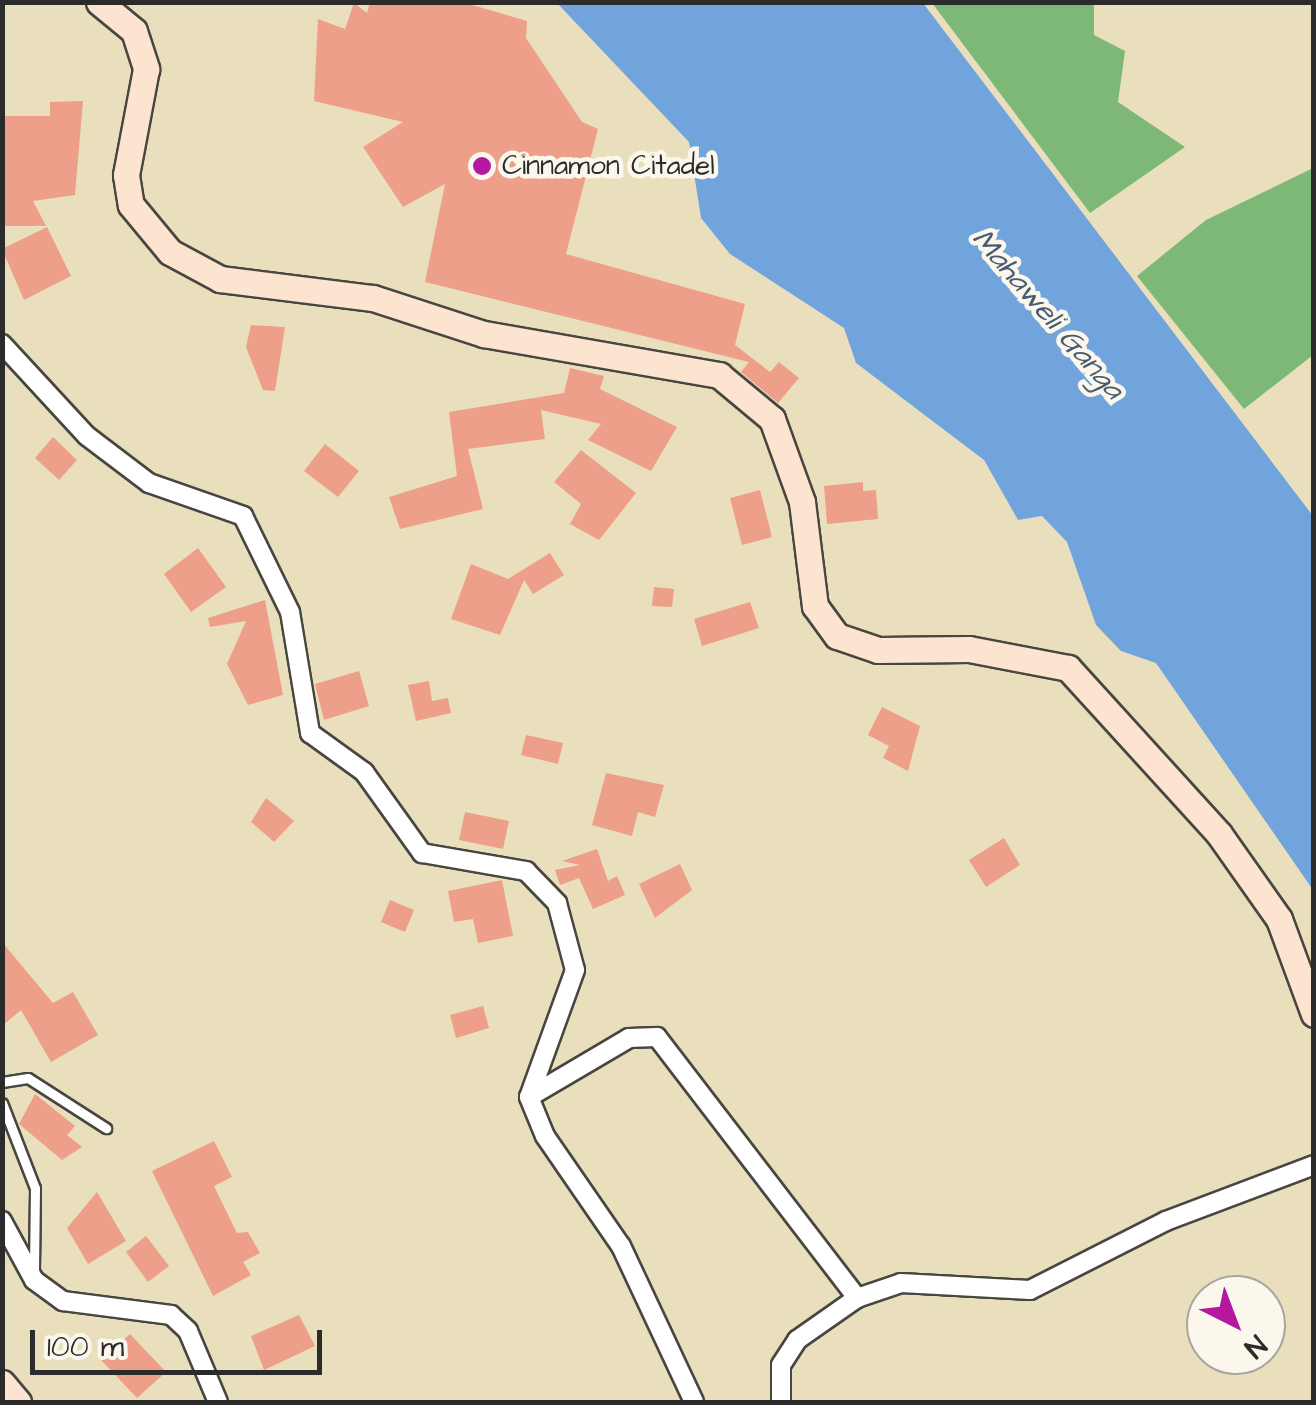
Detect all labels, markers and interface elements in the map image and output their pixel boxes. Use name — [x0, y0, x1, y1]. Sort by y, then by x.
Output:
place label: Cinnamon Citadel — [502, 149, 715, 183]
marker: Cinnamon Citadel — [471, 155, 493, 177]
water label: Mahaweli Ganga — [964, 222, 1132, 406]
north arrow — [1186, 1275, 1286, 1375]
scale bar — [35, 1310, 328, 1372]
text: 100 m — [47, 1326, 124, 1368]
text: N — [1235, 1326, 1275, 1367]

